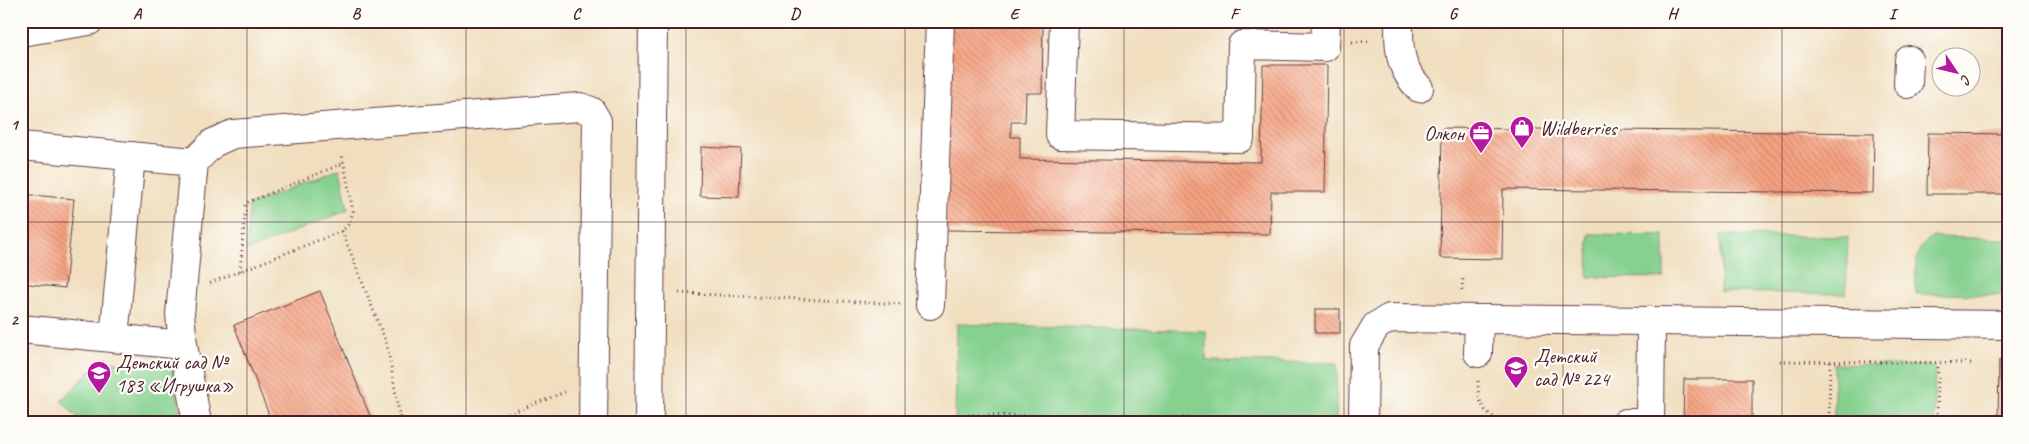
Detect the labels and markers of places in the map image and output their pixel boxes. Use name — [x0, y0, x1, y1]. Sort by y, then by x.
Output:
shop icon: Wildberries — [1509, 115, 1535, 149]
place label: Wildberries — [1540, 116, 1619, 141]
office icon: Олкон — [1468, 120, 1494, 154]
place label: Олкон — [1424, 121, 1466, 146]
place label: Детский сад № 224 — [1534, 344, 1611, 392]
place label: Детский сад № 183 «Игрушка» — [116, 350, 234, 398]
school or university icon: Детский сад № 224 — [1503, 355, 1529, 389]
school or university icon: Детский сад № 183 «Игрушка» — [86, 360, 112, 394]

